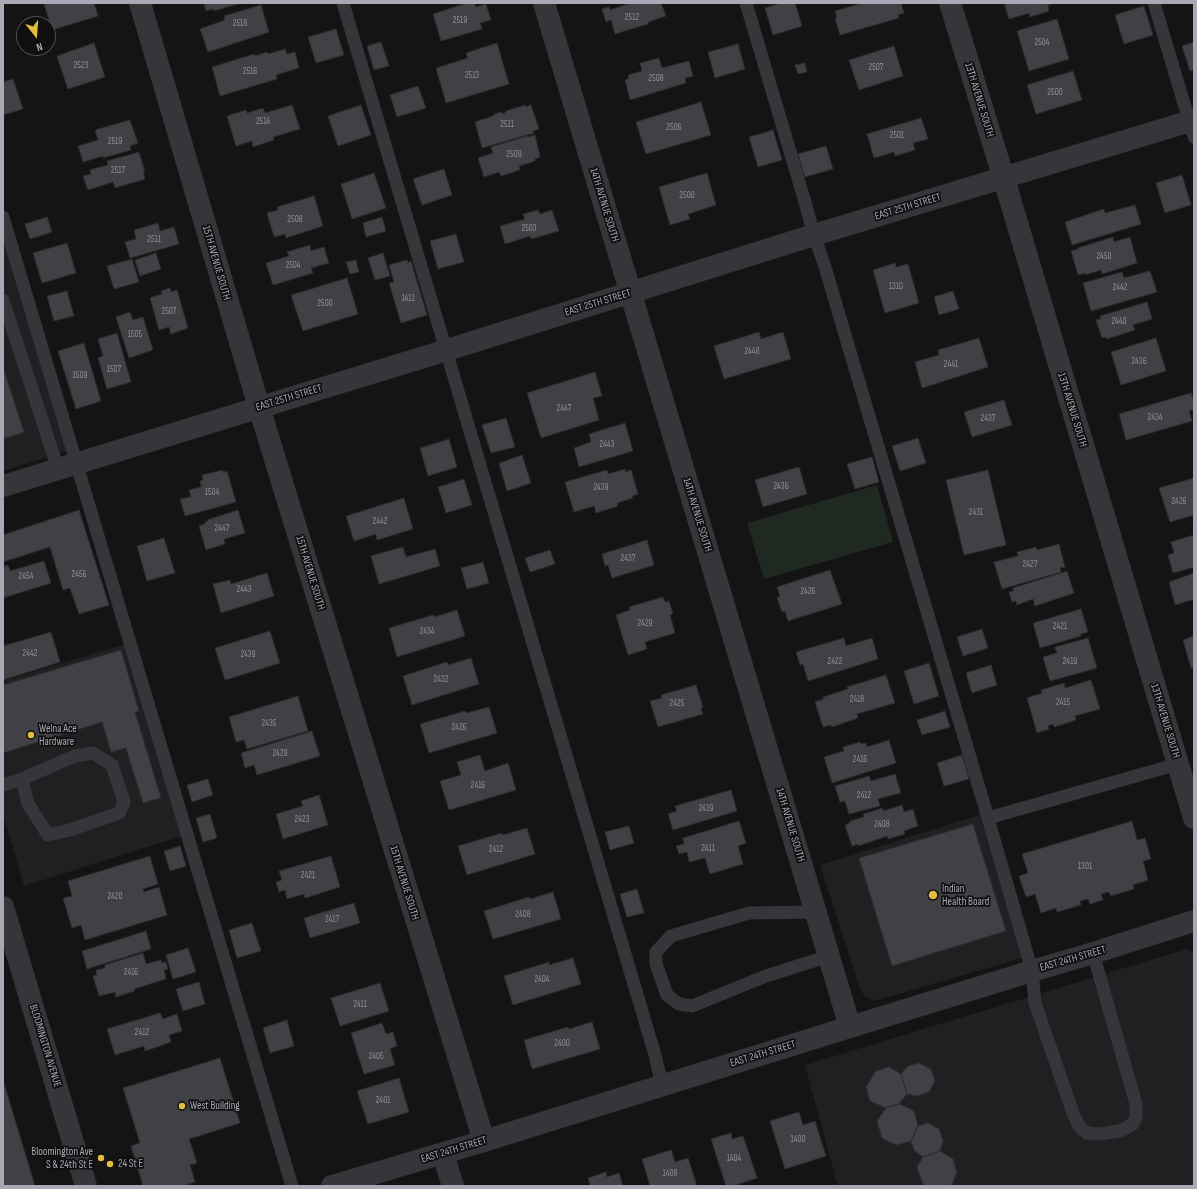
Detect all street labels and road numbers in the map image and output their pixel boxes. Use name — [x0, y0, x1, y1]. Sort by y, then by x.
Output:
street label: 13TH AVENUE SOUTH — [961, 61, 997, 139]
street label: 14TH AVENUE SOUTH — [587, 166, 621, 244]
street label: EAST 25TH STREET — [873, 191, 943, 223]
street label: 15TH AVENUE SOUTH — [199, 224, 233, 302]
street label: EAST 25TH STREET — [563, 287, 633, 319]
street label: 13TH AVENUE SOUTH — [1054, 371, 1090, 449]
street label: EAST 25TH STREET — [254, 382, 324, 414]
street label: 14TH AVENUE SOUTH — [680, 476, 714, 554]
street label: 15TH AVENUE SOUTH — [292, 534, 328, 612]
street label: 13TH AVENUE SOUTH — [1147, 682, 1183, 760]
street label: 14TH AVENUE SOUTH — [773, 786, 807, 864]
street label: 15TH AVENUE SOUTH — [386, 844, 422, 922]
street label: EAST 24TH STREET — [1038, 943, 1108, 975]
street label: BLOOMINGTON AVENUE — [26, 1003, 64, 1089]
street label: EAST 24TH STREET — [729, 1038, 797, 1070]
street label: EAST 24TH STREET — [420, 1134, 488, 1166]

